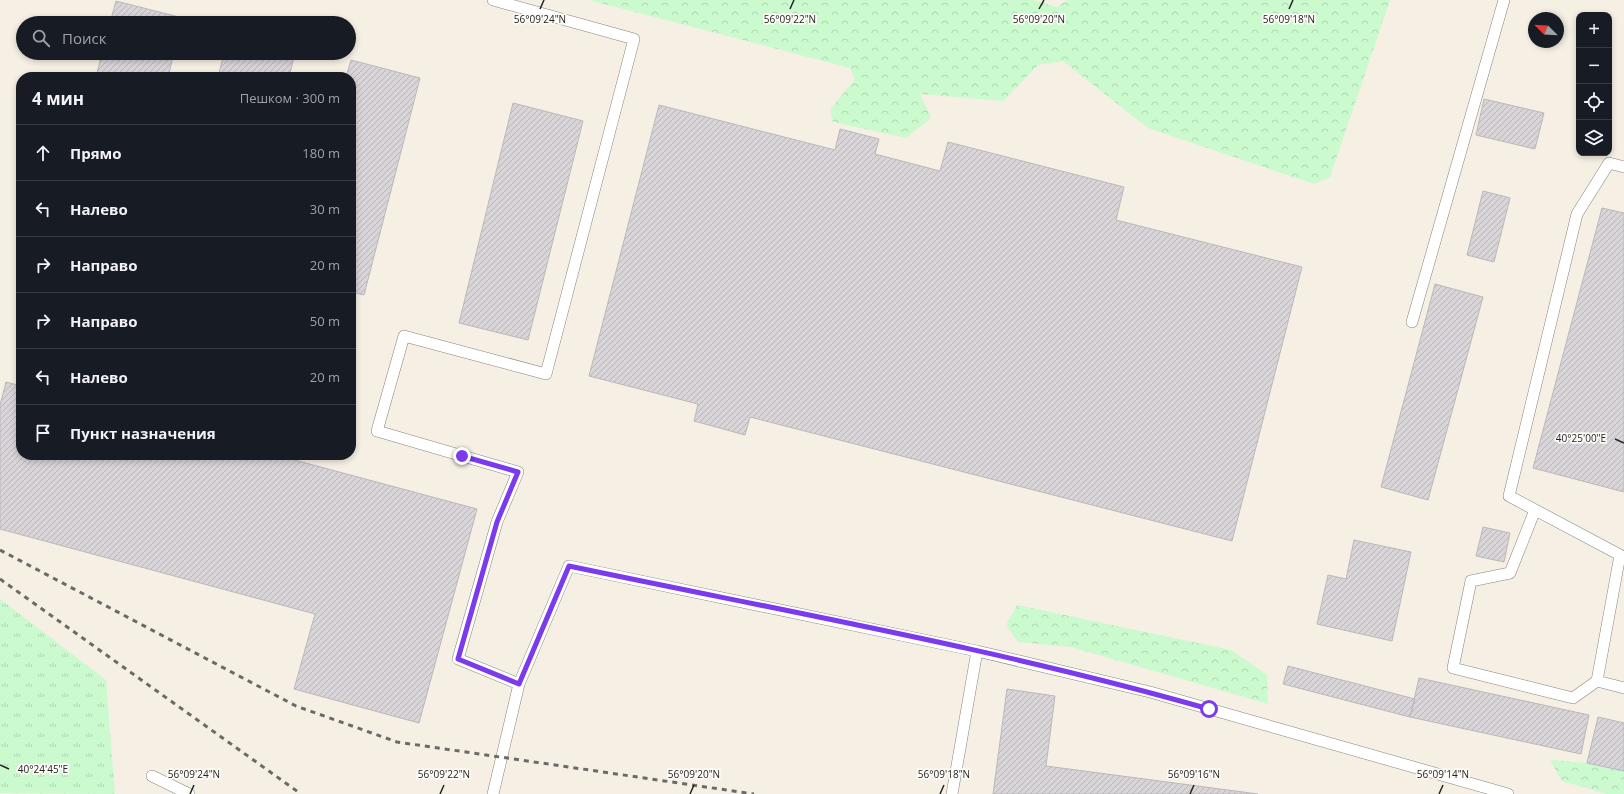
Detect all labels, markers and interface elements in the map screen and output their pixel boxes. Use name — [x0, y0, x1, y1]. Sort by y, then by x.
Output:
text: 56°09'24"N — [514, 12, 566, 26]
text: 56°09'22"N — [764, 12, 816, 26]
text: 56°09'20"N — [1013, 12, 1065, 26]
text: 56°09'18"N — [1263, 12, 1315, 26]
north arrow — [1528, 12, 1564, 48]
map controls — [1576, 12, 1612, 156]
button: + — [1576, 12, 1612, 48]
search box — [16, 16, 356, 60]
icon: search — [30, 27, 52, 49]
text: Поиск — [62, 28, 106, 48]
button: − — [1576, 48, 1612, 84]
button: locate — [1576, 84, 1612, 120]
text: 4 мин — [32, 87, 84, 110]
text: Пешком · 300 m — [240, 89, 340, 107]
button: layers — [1576, 120, 1612, 156]
icon: ahead — [32, 142, 54, 164]
text: Прямо — [70, 143, 122, 163]
text: 180 m — [302, 144, 340, 162]
icon: left — [32, 198, 54, 220]
text: Налево — [70, 199, 128, 219]
text: 30 m — [310, 200, 340, 218]
icon: right — [32, 254, 54, 276]
text: Направо — [70, 255, 138, 275]
text: 20 m — [310, 256, 340, 274]
icon: right — [32, 310, 54, 332]
text: Направо — [70, 311, 138, 331]
text: 50 m — [310, 312, 340, 330]
icon: left — [32, 366, 54, 388]
text: Налево — [70, 367, 128, 387]
text: 20 m — [310, 368, 340, 386]
icon: arrive — [32, 422, 54, 444]
text: Пункт назначения — [70, 423, 216, 443]
text: 40°25'00"E — [1556, 431, 1606, 445]
route end — [453, 447, 471, 465]
route start — [1200, 700, 1218, 718]
text: 40°24'45"E — [18, 762, 68, 776]
text: 56°09'24"N — [168, 767, 220, 781]
text: 56°09'22"N — [418, 767, 470, 781]
text: 56°09'20"N — [668, 767, 720, 781]
text: 56°09'18"N — [918, 767, 970, 781]
text: 56°09'16"N — [1168, 767, 1220, 781]
text: 56°09'14"N — [1417, 767, 1469, 781]

